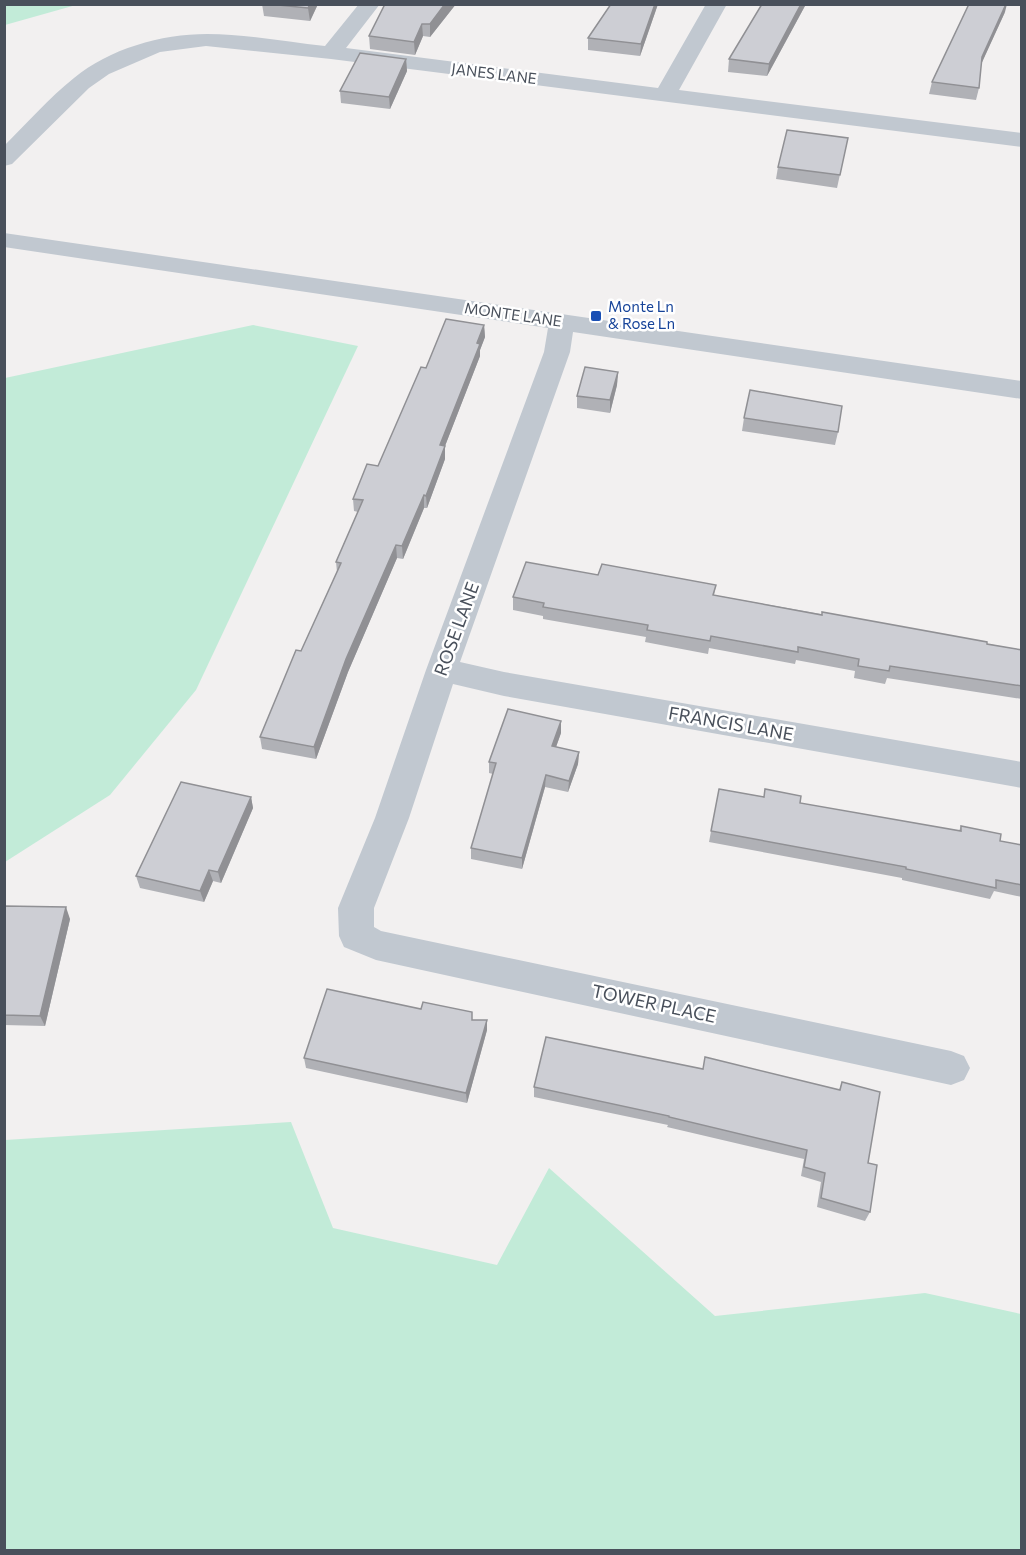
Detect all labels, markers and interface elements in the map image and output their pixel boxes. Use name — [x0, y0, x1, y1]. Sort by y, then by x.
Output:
street label: JANES LANE — [450, 59, 538, 87]
place label: Monte Ln & Rose Ln — [608, 297, 675, 332]
street label: MONTE LANE — [463, 298, 563, 330]
marker: Monte Ln & Rose Ln — [589, 309, 603, 323]
street label: ROSE LANE — [429, 579, 483, 679]
street label: FRANCIS LANE — [667, 701, 795, 745]
street label: TOWER PLACE — [590, 979, 718, 1027]

